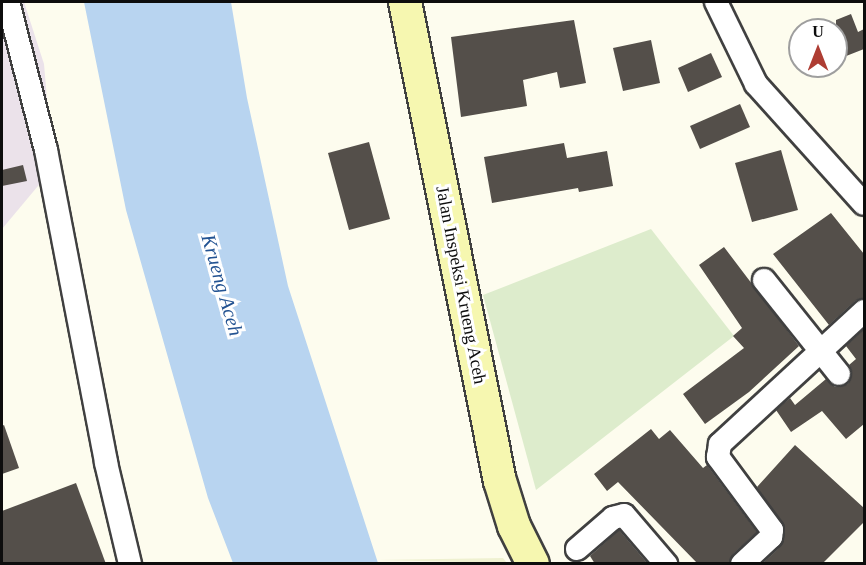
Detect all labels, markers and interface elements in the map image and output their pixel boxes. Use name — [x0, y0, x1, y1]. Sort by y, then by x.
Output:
north arrow — [788, 18, 848, 78]
text: U — [812, 23, 824, 40]
street label: Jalan Inspeksi Krueng Aceh — [431, 184, 491, 386]
water label: Krueng Aceh — [196, 231, 248, 339]

